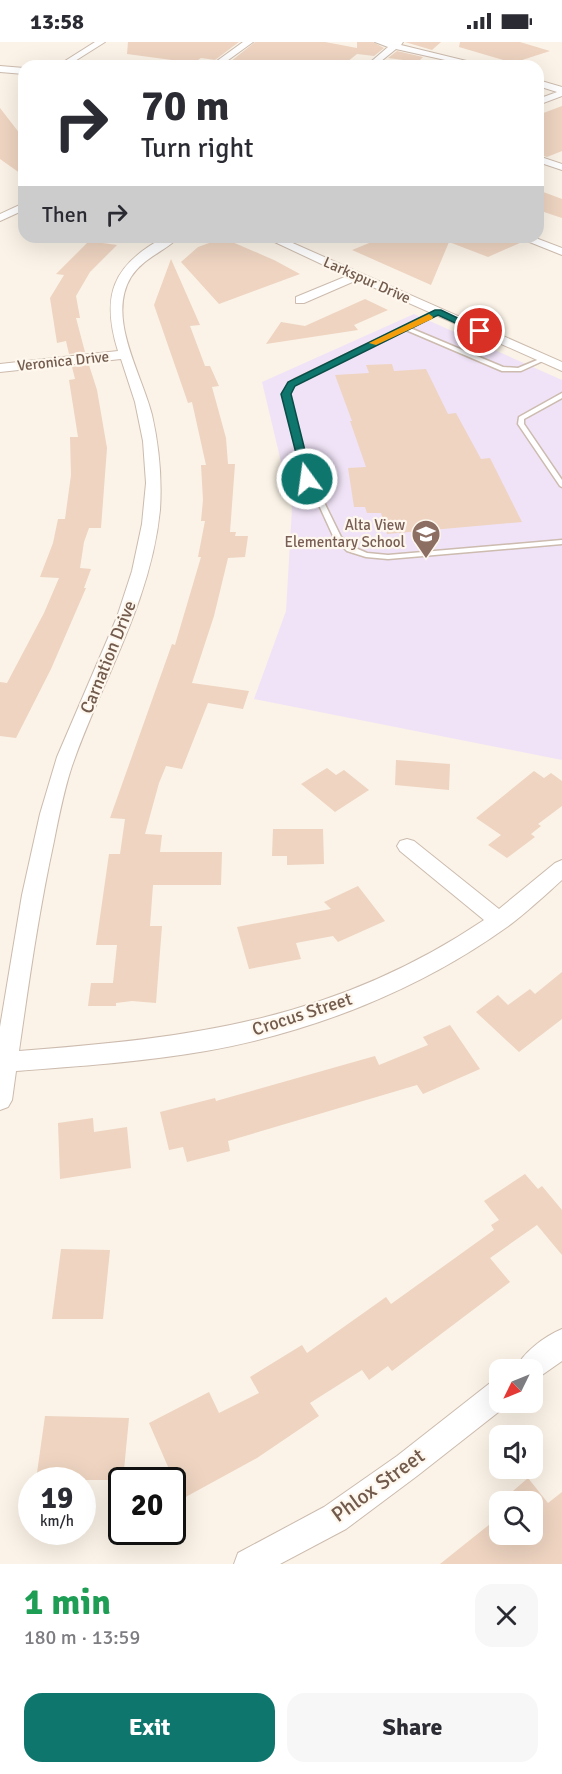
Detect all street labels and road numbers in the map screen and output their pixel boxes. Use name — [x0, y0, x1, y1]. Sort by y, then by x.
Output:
street label: Larkspur Drive — [321, 253, 413, 307]
street label: Veronica Drive — [16, 347, 110, 375]
street label: Carnation Drive — [75, 597, 141, 717]
street label: Crocus Street — [249, 988, 355, 1040]
street label: Phlox Street — [326, 1442, 430, 1528]

